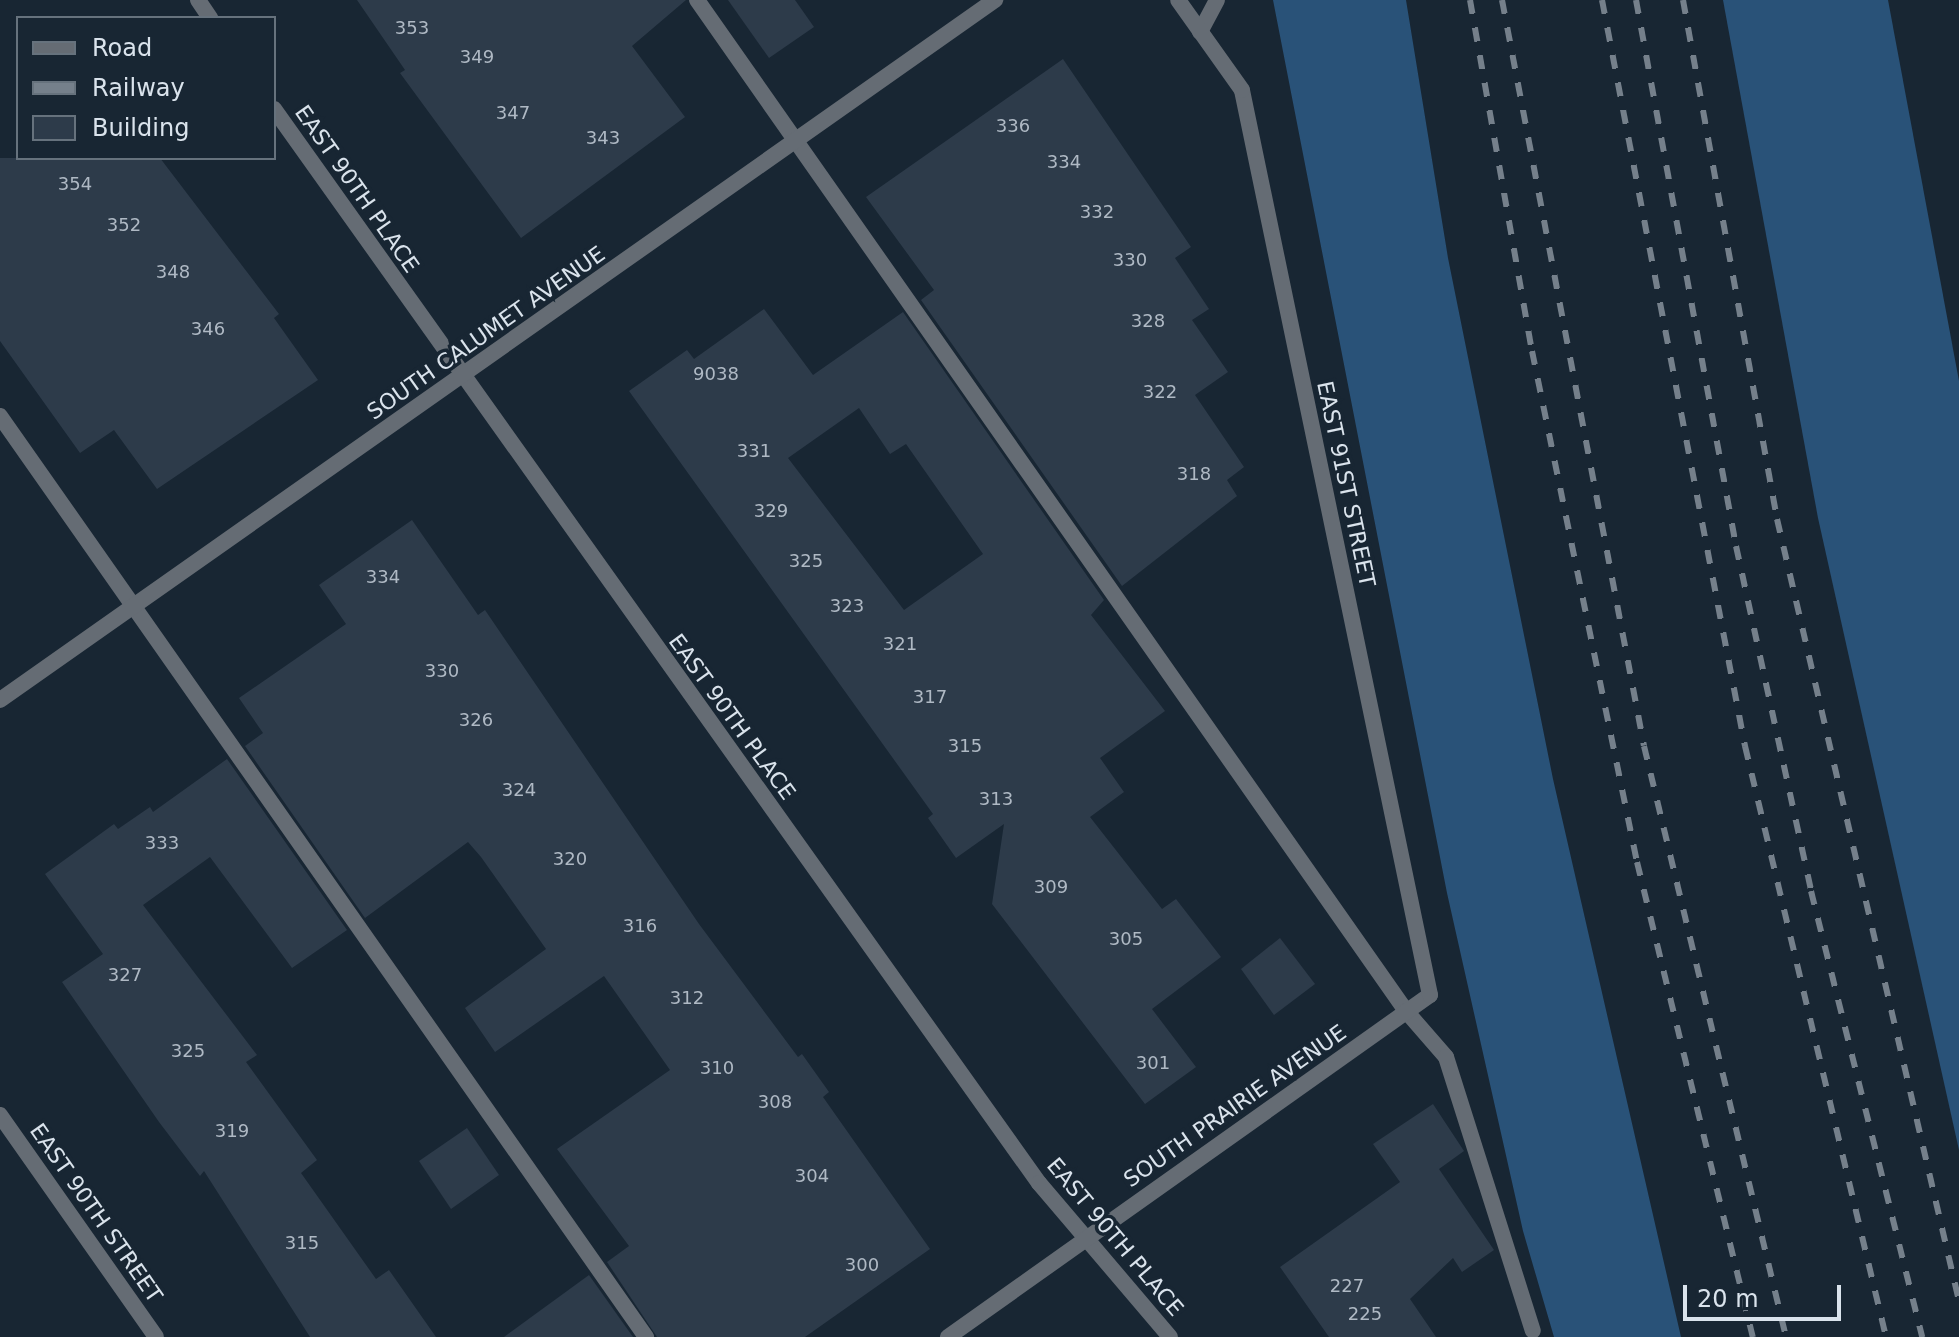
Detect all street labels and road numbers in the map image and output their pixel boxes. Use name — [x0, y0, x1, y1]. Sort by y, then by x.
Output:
street label: EAST 90TH PLACE — [289, 100, 425, 278]
street label: SOUTH CALUMET AVENUE — [362, 241, 610, 425]
street label: EAST 91ST STREET — [1311, 379, 1381, 589]
street label: EAST 90TH PLACE — [663, 629, 801, 805]
street label: SOUTH PRAIRIE AVENUE — [1119, 1019, 1351, 1193]
street label: EAST 90TH STREET — [24, 1118, 168, 1308]
street label: EAST 90TH PLACE — [1041, 1153, 1189, 1321]

